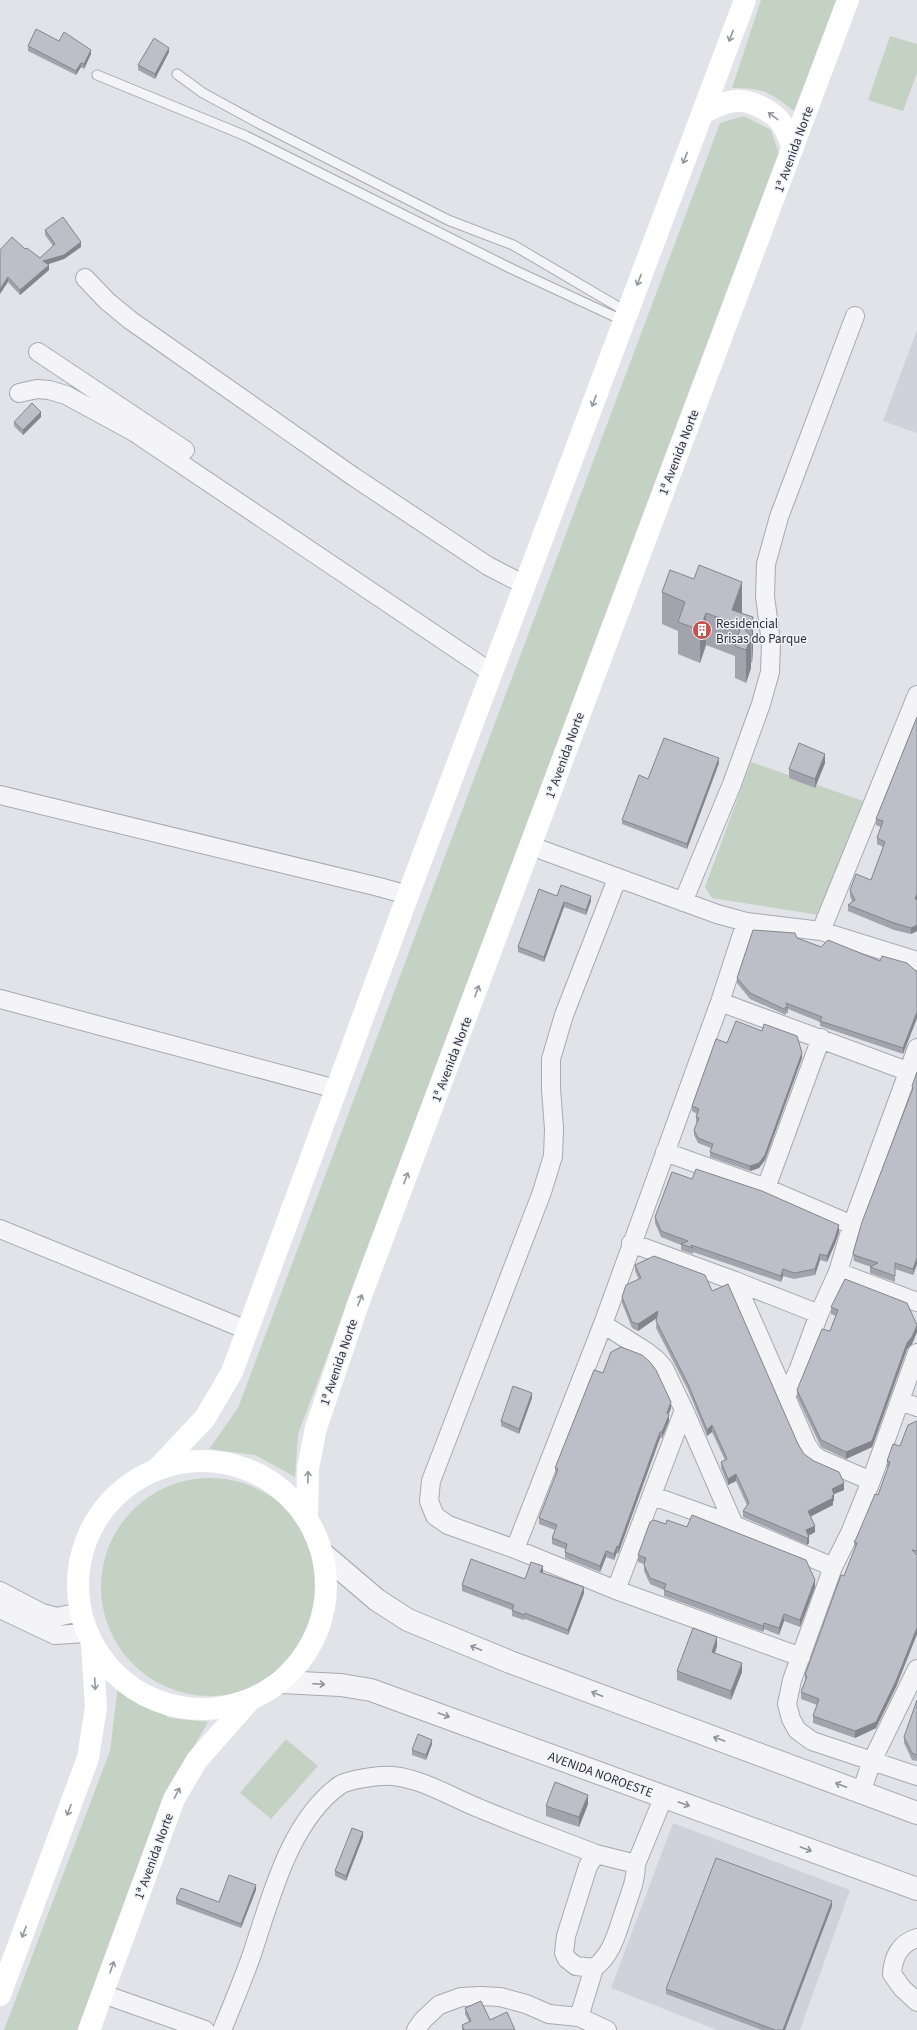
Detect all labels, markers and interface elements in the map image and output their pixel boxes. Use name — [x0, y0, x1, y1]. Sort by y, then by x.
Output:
one-way arrow — [727, 30, 735, 42]
street label: 1ᵃ Avenida Norte — [770, 104, 818, 195]
one-way arrow — [768, 111, 779, 120]
one-way arrow — [681, 152, 689, 164]
one-way arrow — [635, 273, 643, 285]
one-way arrow — [589, 395, 597, 407]
street label: 1ᵃ Avenida Norte — [654, 407, 704, 498]
place label: Residencial Brisas do Parque — [716, 615, 807, 648]
building icon: Residencial Brisas do Parque — [691, 619, 713, 641]
street label: 1ᵃ Avenida Norte — [541, 710, 589, 801]
one-way arrow — [474, 985, 482, 997]
street label: 1ᵃ Avenida Norte — [427, 1014, 477, 1105]
one-way arrow — [403, 1173, 411, 1185]
one-way arrow — [357, 1294, 365, 1306]
street label: 1ᵃ Avenida Norte — [316, 1317, 362, 1408]
one-way arrow — [304, 1471, 312, 1484]
one-way arrow — [471, 1644, 483, 1651]
one-way arrow — [91, 1677, 98, 1690]
one-way arrow — [312, 1680, 325, 1687]
one-way arrow — [592, 1690, 604, 1698]
one-way arrow — [438, 1712, 451, 1719]
one-way arrow — [714, 1735, 726, 1743]
street label: AVENIDA NOROESTE — [545, 1747, 655, 1802]
one-way arrow — [836, 1780, 848, 1788]
one-way arrow — [174, 1787, 182, 1799]
one-way arrow — [678, 1800, 690, 1808]
one-way arrow — [64, 1804, 72, 1816]
street label: 1ᵃ Avenida Norte — [130, 1811, 178, 1902]
one-way arrow — [800, 1846, 813, 1853]
one-way arrow — [19, 1926, 27, 1938]
one-way arrow — [109, 1961, 116, 1974]

